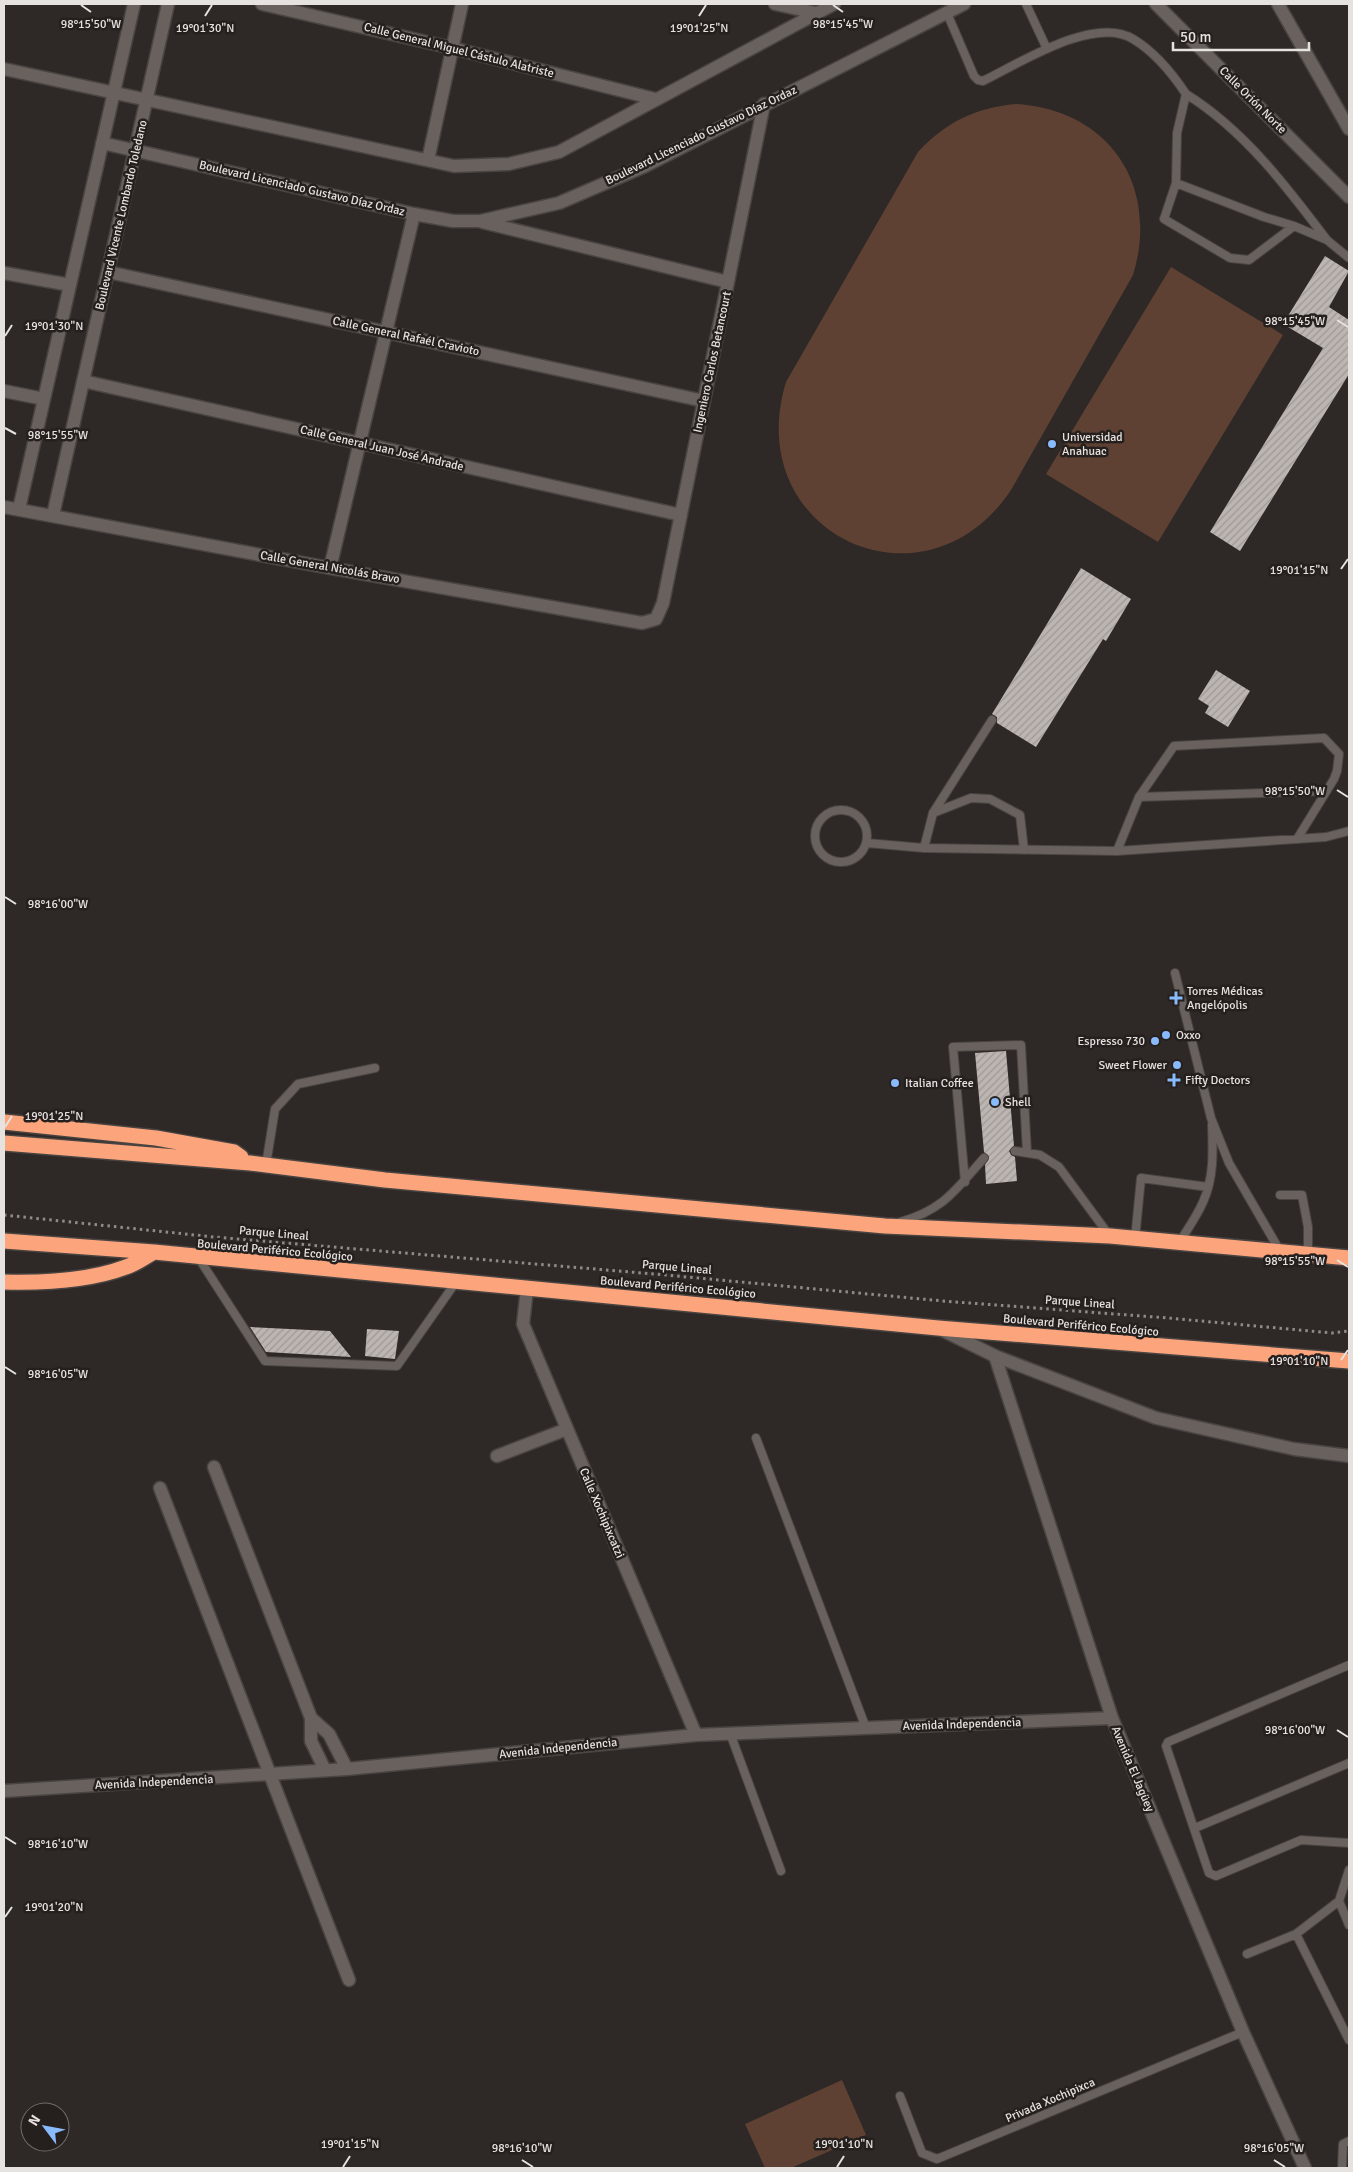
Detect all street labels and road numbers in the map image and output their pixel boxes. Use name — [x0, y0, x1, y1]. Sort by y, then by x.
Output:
street label: Calle General Miguel Cástulo Alatriste — [362, 20, 555, 81]
street label: Calle Orión Norte — [1216, 64, 1289, 137]
street label: Boulevard Licenciado Gustavo Díaz Ordaz — [603, 82, 799, 188]
street label: Boulevard Vicente Lombardo Toledano — [92, 119, 151, 312]
street label: Boulevard Licenciado Gustavo Díaz Ordaz — [197, 157, 406, 220]
street label: Ingeniero Carlos Betancourt — [690, 290, 735, 434]
street label: Calle General Rafaél Cravioto — [331, 314, 481, 359]
street label: Calle General Juan José Andrade — [299, 422, 465, 475]
street label: Calle General Nicolás Bravo — [259, 548, 401, 587]
street label: Parque Lineal — [238, 1223, 310, 1244]
street label: Boulevard Periférico Ecológico — [196, 1236, 353, 1265]
street label: Parque Lineal — [641, 1257, 713, 1278]
street label: Boulevard Periférico Ecológico — [599, 1273, 756, 1302]
street label: Parque Lineal — [1045, 1293, 1116, 1312]
street label: Boulevard Periférico Ecológico — [1002, 1311, 1159, 1340]
street label: Calle Xochipixcatzi — [576, 1466, 627, 1561]
street label: Avenida Independencia — [902, 1715, 1022, 1734]
street label: Avenida El Jagüey — [1108, 1724, 1158, 1815]
street label: Avenida Independencia — [498, 1735, 618, 1762]
street label: Avenida Independencia — [94, 1772, 214, 1793]
street label: Privada Xochipixca — [1003, 2075, 1097, 2126]

